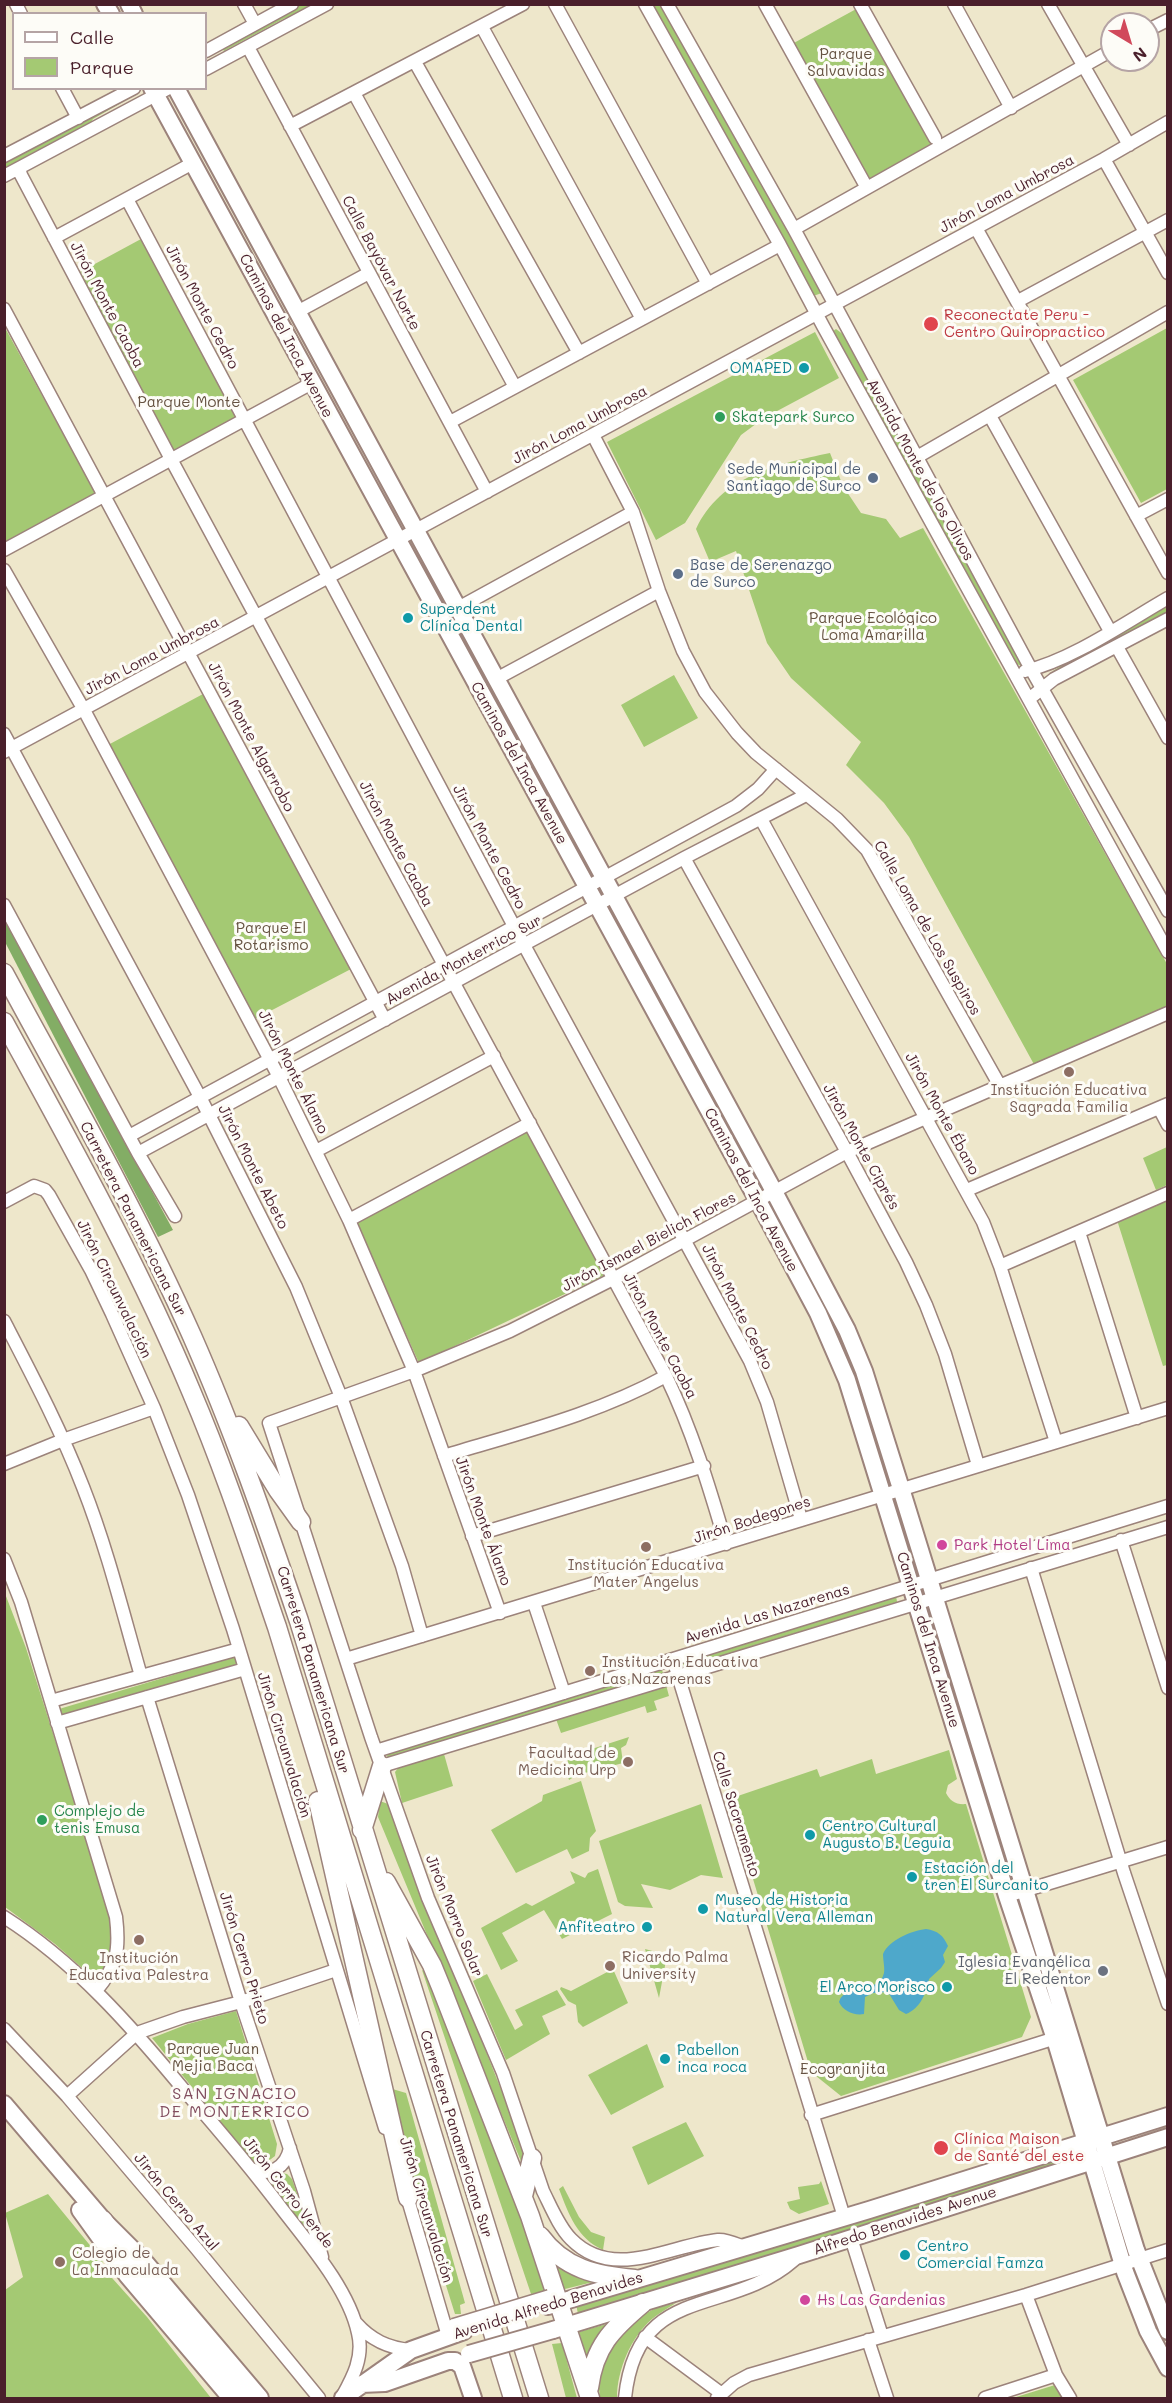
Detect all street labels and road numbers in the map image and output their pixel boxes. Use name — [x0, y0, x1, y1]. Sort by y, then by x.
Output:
street label: Jirón Loma Umbrosa — [937, 151, 1077, 237]
street label: Calle Bayóvar Norte — [338, 193, 424, 333]
street label: Jirón Monte Caoba — [66, 239, 148, 371]
street label: Jirón Monte Cedro — [162, 242, 242, 372]
street label: Caminos del Inca Avenue — [235, 251, 337, 421]
street label: Avenida Monte de los Olivos — [862, 376, 978, 564]
street label: Jirón Loma Umbrosa — [510, 382, 650, 468]
street label: Jirón Loma Umbrosa — [82, 613, 222, 699]
street label: Jirón Monte Algarrobo — [204, 659, 298, 815]
street label: Caminos del Inca Avenue — [467, 679, 571, 847]
street label: Jirón Monte Caoba — [355, 778, 437, 910]
street label: Jirón Monte Cedro — [449, 782, 529, 912]
street label: Calle Loma de Los Suspiros — [870, 838, 984, 1018]
street label: Avenida Monterrico Sur — [383, 911, 545, 1009]
street label: Jirón Monte Álamo — [254, 1007, 332, 1137]
street label: Jirón Monte Ébano — [901, 1050, 983, 1178]
street label: Jirón Monte Ciprés — [819, 1081, 903, 1213]
street label: Jirón Monte Abeto — [214, 1102, 292, 1232]
street label: Caminos del Inca Avenue — [700, 1105, 802, 1275]
street label: Carretera Panamericana Sur — [76, 1119, 190, 1319]
street label: Jirón Ismael Bielich Flores — [559, 1188, 739, 1296]
street label: Jirón Circunvalación — [73, 1217, 155, 1361]
street label: Jirón Monte Cedro — [698, 1241, 776, 1373]
street label: Jirón Monte Caoba — [619, 1270, 701, 1402]
street label: Jirón Monte Álamo — [451, 1454, 515, 1588]
street label: Jirón Bodegones — [691, 1493, 813, 1547]
street label: Caminos del Inca Avenue — [893, 1550, 963, 1730]
street label: Carretera Panamericana Sur — [273, 1564, 353, 1776]
street label: Avenida Las Nazarenas — [682, 1580, 852, 1648]
street label: Jirón Circunvalación — [253, 1670, 315, 1820]
street label: Calle Sacramento — [708, 1749, 764, 1879]
street label: Jirón Morro Solar — [421, 1852, 487, 1980]
street label: Jirón Cerro Prieto — [215, 1890, 273, 2026]
street label: Carretera Panamericana Sur — [416, 2028, 496, 2240]
street label: Jirón Cerro Verde — [239, 2134, 337, 2252]
street label: Jirón Circunvalación — [395, 2135, 457, 2285]
street label: Jirón Cerro Azul — [130, 2150, 222, 2254]
street label: Alfredo Benavides Avenue — [811, 2183, 999, 2259]
street label: Avenida Alfredo Benavides — [451, 2269, 645, 2343]

